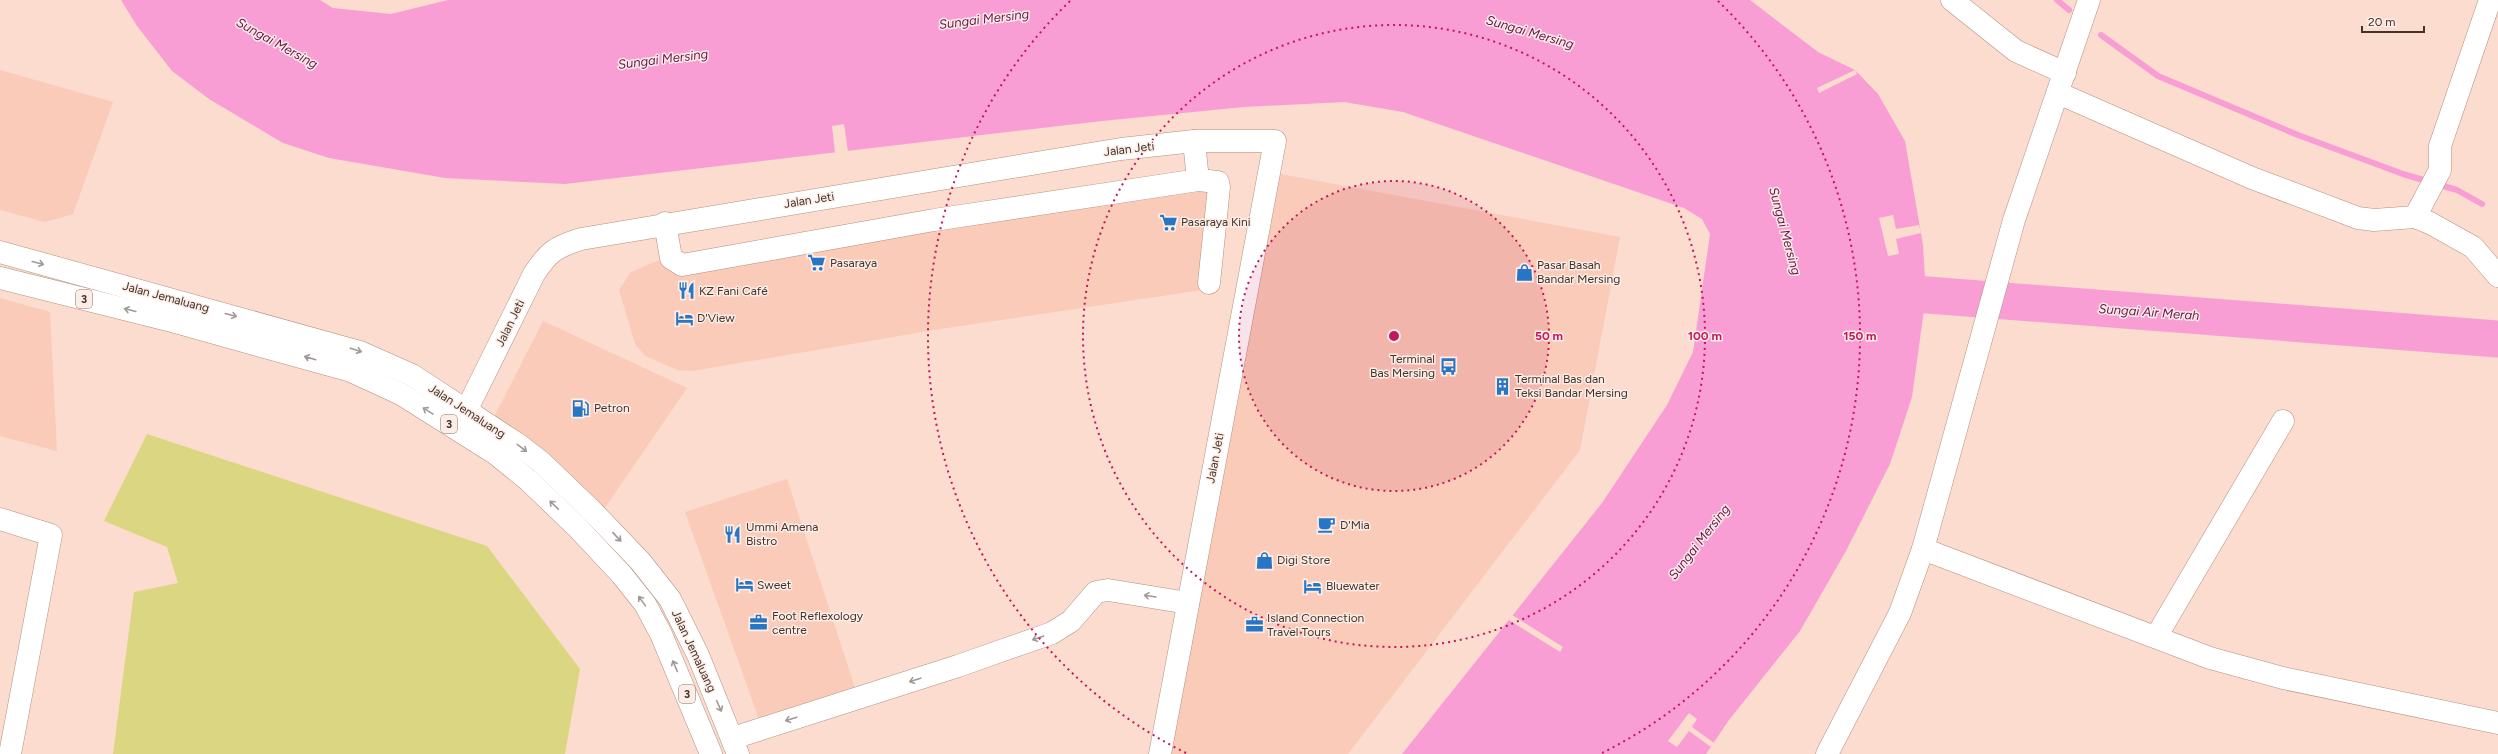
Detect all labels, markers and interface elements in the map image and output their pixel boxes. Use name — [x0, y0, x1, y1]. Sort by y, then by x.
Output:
water label: Sungai Mersing — [938, 6, 1030, 32]
scale bar — [2362, 8, 2424, 34]
water label: Sungai Mersing — [1484, 12, 1576, 52]
water label: Sungai Mersing — [234, 14, 321, 72]
text: 20 m — [2368, 15, 2396, 29]
water label: Sungai Mersing — [617, 46, 709, 72]
street label: Jalan Jeti — [1103, 139, 1155, 159]
water label: Sungai Mersing — [1766, 185, 1804, 277]
street label: Jalan Jeti — [783, 189, 835, 211]
supermarket icon: Pasaraya Kini — [1158, 212, 1178, 232]
place label: Pasaraya Kini — [1181, 215, 1251, 229]
supermarket icon: Pasaraya — [807, 253, 827, 273]
place label: Pasaraya — [830, 256, 877, 270]
place label: Pasar Basah Bandar Mersing — [1537, 258, 1620, 286]
one-way arrow — [31, 259, 44, 267]
shop icon: Pasar Basah Bandar Mersing — [1514, 262, 1534, 282]
street label: Jalan Jemaluang — [121, 279, 211, 315]
restaurant icon: KZ Fani Café — [676, 281, 696, 301]
place label: KZ Fani Café — [699, 284, 768, 298]
road number: 3 — [76, 290, 92, 308]
street label: Jalan Jeti — [493, 297, 527, 349]
water label: Sungai Air Merah — [2098, 301, 2200, 323]
one-way arrow — [124, 306, 137, 314]
hotel icon: D'View — [674, 308, 694, 328]
place label: D'View — [697, 311, 735, 325]
one-way arrow — [224, 312, 237, 319]
centre of rings — [1387, 329, 1401, 343]
text: 50 m — [1535, 329, 1563, 343]
text: 100 m — [1688, 329, 1722, 343]
text: 150 m — [1843, 329, 1877, 343]
one-way arrow — [349, 347, 361, 355]
place label: Terminal Bas Mersing — [1370, 352, 1435, 380]
one-way arrow — [303, 354, 316, 361]
bus stop icon: Terminal Bas Mersing — [1438, 356, 1458, 376]
place label: Terminal Bas dan Teksi Bandar Mersing — [1515, 372, 1628, 400]
building icon: Terminal Bas dan Teksi Bandar Mersing — [1492, 376, 1512, 396]
street label: Jalan Jemaluang — [426, 381, 508, 441]
fuel station icon: Petron — [571, 398, 591, 418]
place label: Petron — [594, 401, 630, 415]
one-way arrow — [423, 407, 434, 415]
road number: 3 — [441, 415, 457, 433]
street label: Jalan Jeti — [1203, 432, 1227, 484]
one-way arrow — [517, 443, 528, 452]
one-way arrow — [549, 500, 559, 510]
water label: Sungai Mersing — [1665, 501, 1733, 582]
cafe icon: D'Mia — [1317, 515, 1337, 535]
place label: D'Mia — [1340, 518, 1370, 532]
place label: Ummi Amena Bistro — [746, 520, 818, 548]
restaurant icon: Ummi Amena Bistro — [723, 524, 743, 544]
one-way arrow — [612, 532, 621, 542]
shop icon: Digi Store — [1254, 550, 1274, 570]
place label: Digi Store — [1277, 553, 1331, 567]
hotel icon: Sweet — [734, 575, 754, 595]
hotel icon: Bluewater — [1303, 576, 1323, 596]
place label: Sweet — [757, 578, 792, 592]
place label: Bluewater — [1326, 579, 1380, 593]
one-way arrow — [1144, 592, 1157, 600]
one-way arrow — [638, 595, 646, 606]
street label: Jalan Jemaluang — [669, 608, 719, 694]
place label: Foot Reflexology centre — [772, 609, 864, 637]
place label: Island Connection Travel Tours — [1267, 611, 1365, 639]
office icon: Foot Reflexology centre — [749, 613, 769, 633]
office icon: Island Connection Travel Tours — [1244, 615, 1264, 635]
one-way arrow — [1033, 635, 1045, 643]
one-way arrow — [671, 661, 678, 673]
one-way arrow — [909, 677, 922, 684]
road number: 3 — [679, 685, 695, 703]
one-way arrow — [716, 700, 723, 712]
one-way arrow — [785, 716, 797, 724]

